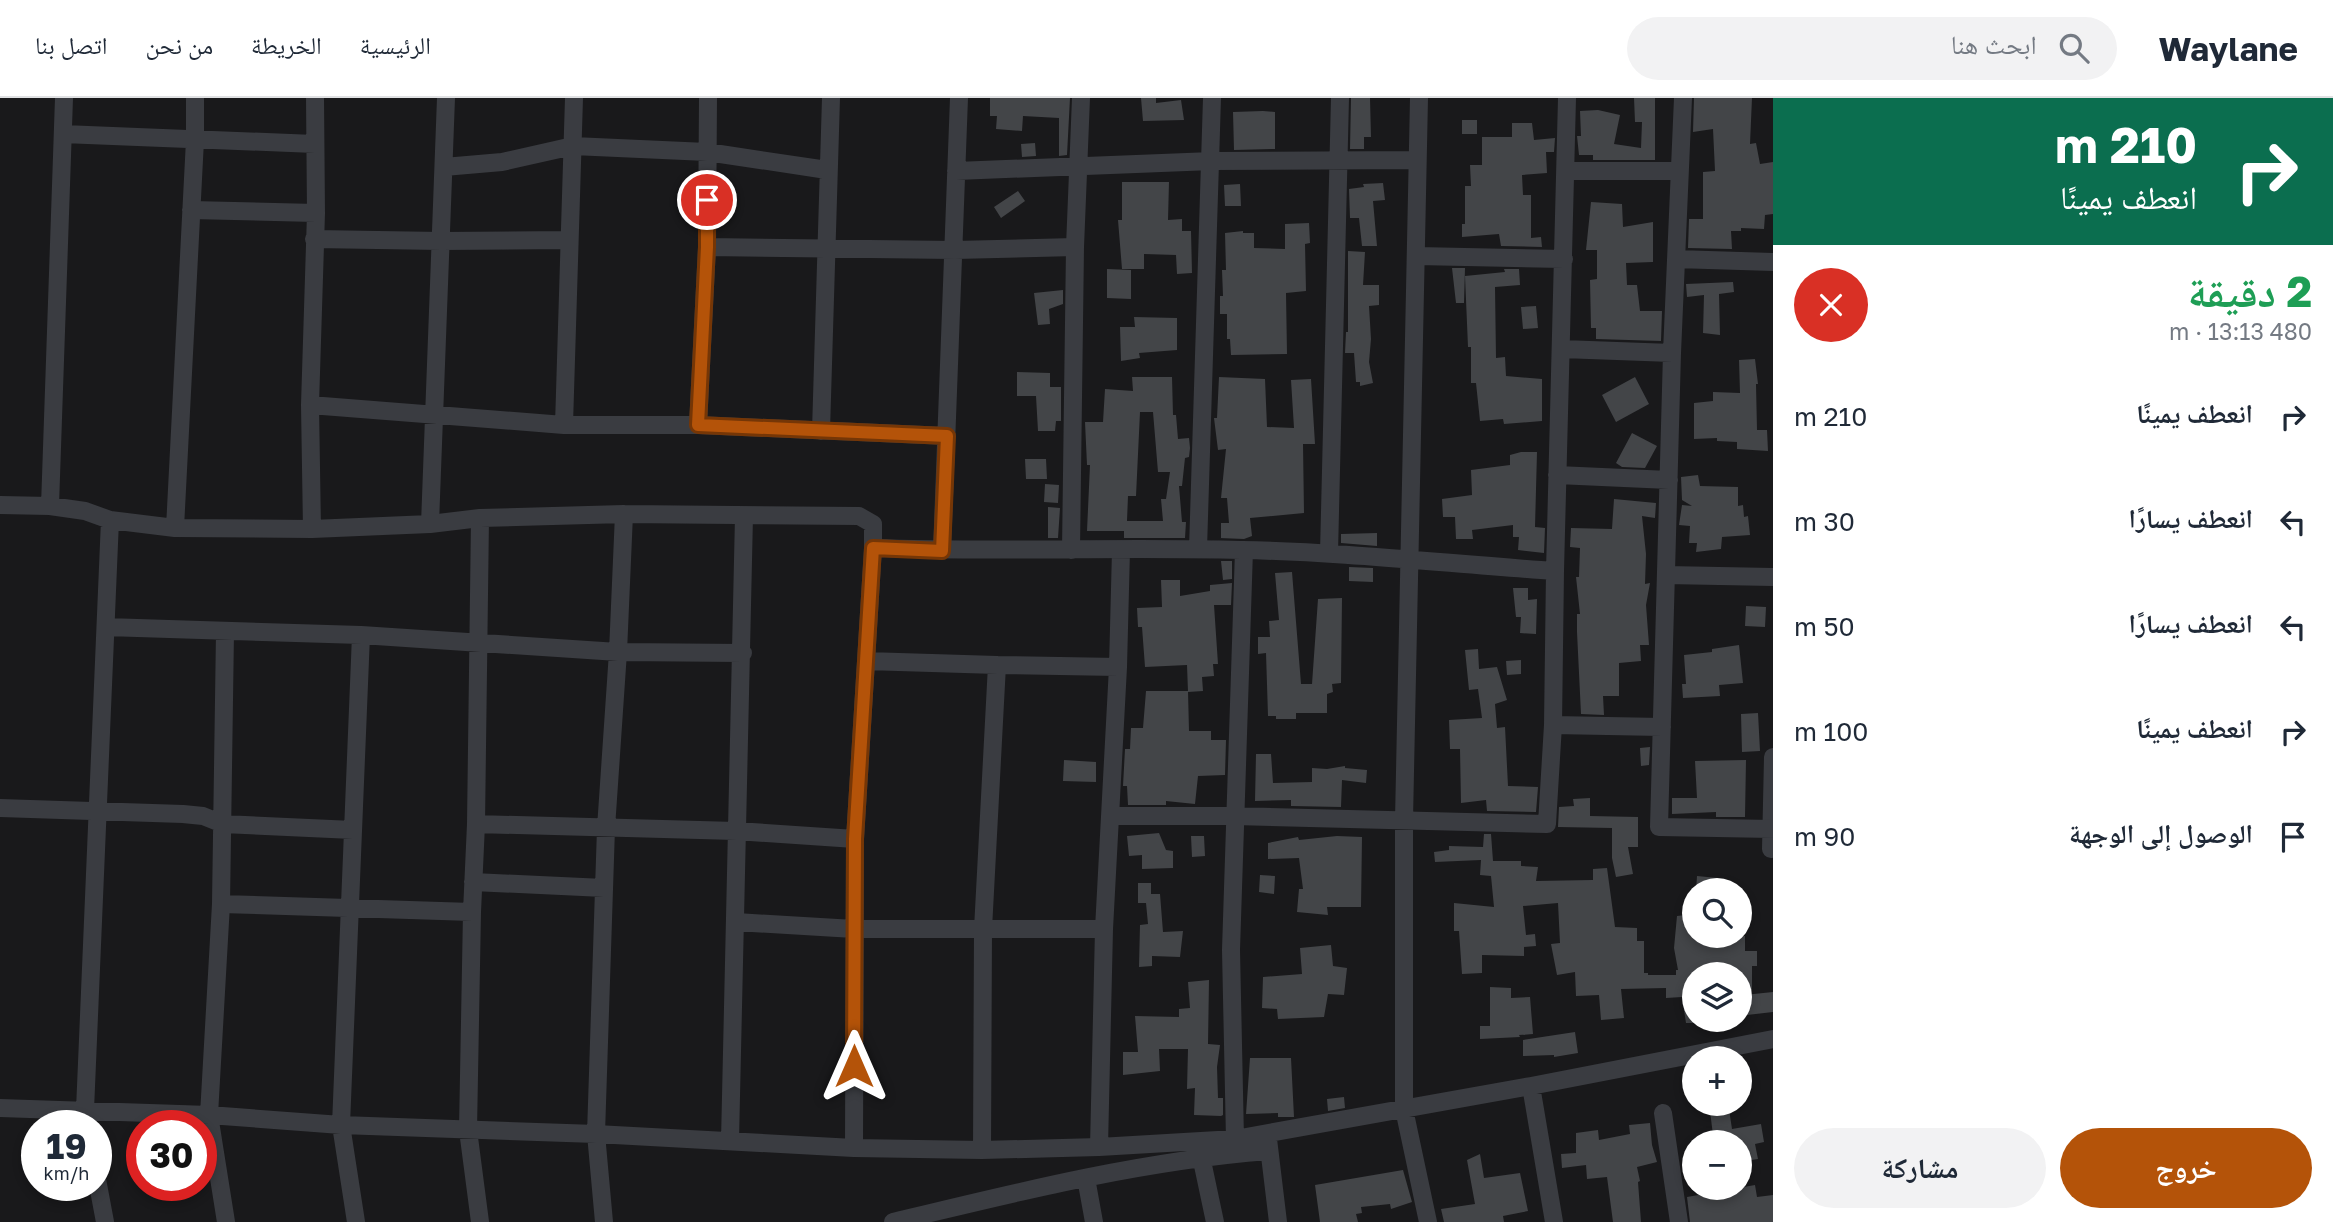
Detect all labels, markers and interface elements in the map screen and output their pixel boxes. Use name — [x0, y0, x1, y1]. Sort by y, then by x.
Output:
search box — [1627, 17, 2117, 80]
text: ابحث هنا — [1951, 29, 2037, 60]
icon: search — [2055, 29, 2093, 67]
text: Waylane — [2159, 29, 2298, 68]
text: اتصل بنا — [35, 30, 107, 59]
text: من نحن — [145, 30, 213, 59]
text: الخريطة — [251, 30, 322, 59]
text: الرئيسية — [360, 30, 431, 59]
text: 210 m — [2055, 115, 2197, 174]
icon: right — [2221, 126, 2312, 217]
pin — [677, 170, 737, 230]
text: انعطف يمينًا — [2060, 178, 2197, 216]
icon: arrive — [688, 181, 726, 219]
text: 2 دقيقة — [2188, 266, 2312, 316]
button: close — [1794, 268, 1868, 342]
text: 480 m · 13:13 — [2169, 317, 2312, 345]
text: انعطف يمينًا — [2136, 398, 2253, 429]
icon: right — [2274, 398, 2312, 436]
text: 210 m — [1794, 401, 1867, 432]
text: انعطف يسارًا — [2129, 503, 2253, 534]
icon: left — [2274, 503, 2312, 541]
text: 30 m — [1794, 506, 1855, 537]
text: انعطف يسارًا — [2129, 608, 2253, 639]
icon: left — [2274, 608, 2312, 646]
text: 50 m — [1794, 611, 1855, 642]
text: انعطف يمينًا — [2136, 713, 2253, 744]
icon: right — [2274, 713, 2312, 751]
text: 100 m — [1794, 716, 1868, 747]
text: الوصول إلى الوجهة — [2069, 818, 2253, 849]
icon: arrive — [2274, 818, 2312, 856]
text: 90 m — [1794, 821, 1855, 852]
map controls — [1682, 878, 1752, 1200]
button: search — [1682, 878, 1752, 948]
button: layers — [1682, 962, 1752, 1032]
position arrow — [817, 1029, 891, 1103]
button: + — [1682, 1046, 1752, 1116]
speed limit sign: 30 — [126, 1110, 217, 1201]
text: 19 — [46, 1125, 87, 1167]
button: مشاركة — [1794, 1128, 2046, 1208]
button: خروج — [2060, 1128, 2312, 1208]
button: − — [1682, 1130, 1752, 1200]
text: km/h — [44, 1162, 89, 1184]

